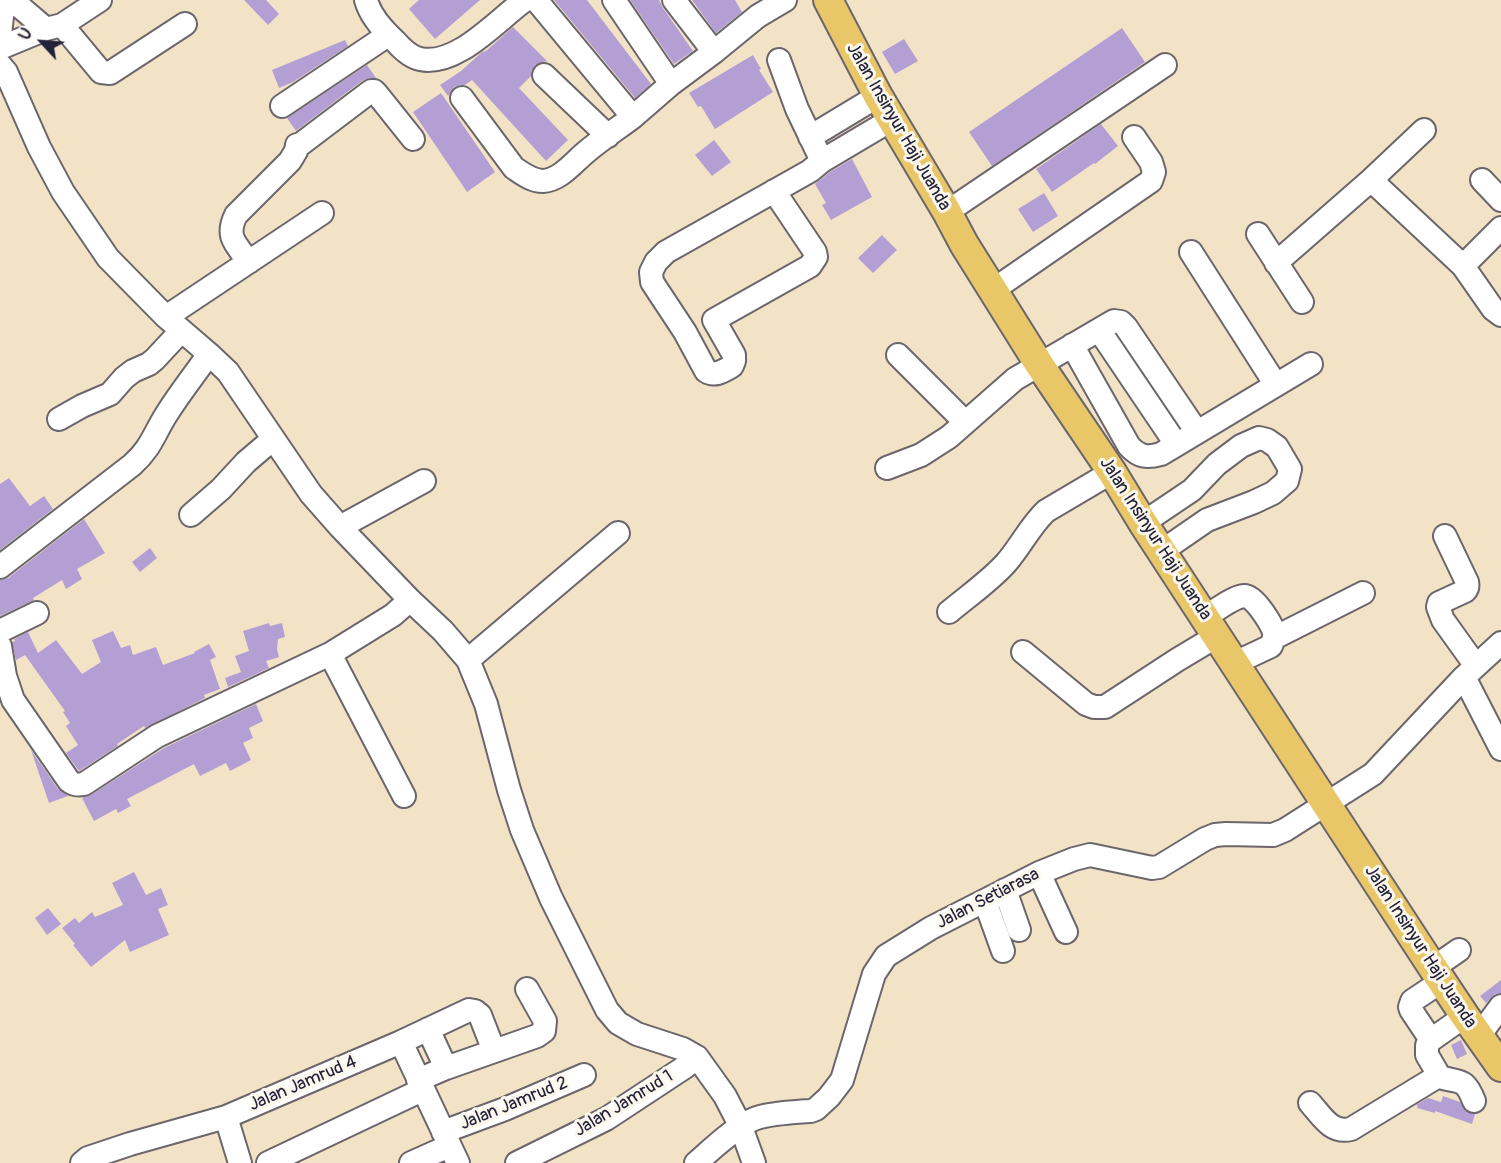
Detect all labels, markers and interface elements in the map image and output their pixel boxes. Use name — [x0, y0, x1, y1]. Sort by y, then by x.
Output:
north arrow — [12, 12, 72, 72]
text: U — [15, 25, 37, 43]
street label: Jalan Insinyur Haji Juanda — [841, 39, 955, 215]
street label: Jalan Insinyur Haji Juanda — [1094, 453, 1216, 625]
street label: Jalan Insinyur Haji Juanda — [1359, 861, 1481, 1033]
street label: Jalan Setiarasa — [933, 864, 1043, 934]
street label: Jalan Jamrud 4 — [246, 1052, 360, 1116]
street label: Jalan Jamrud 1 — [571, 1066, 677, 1142]
street label: Jalan Jamrud 2 — [457, 1073, 571, 1135]

